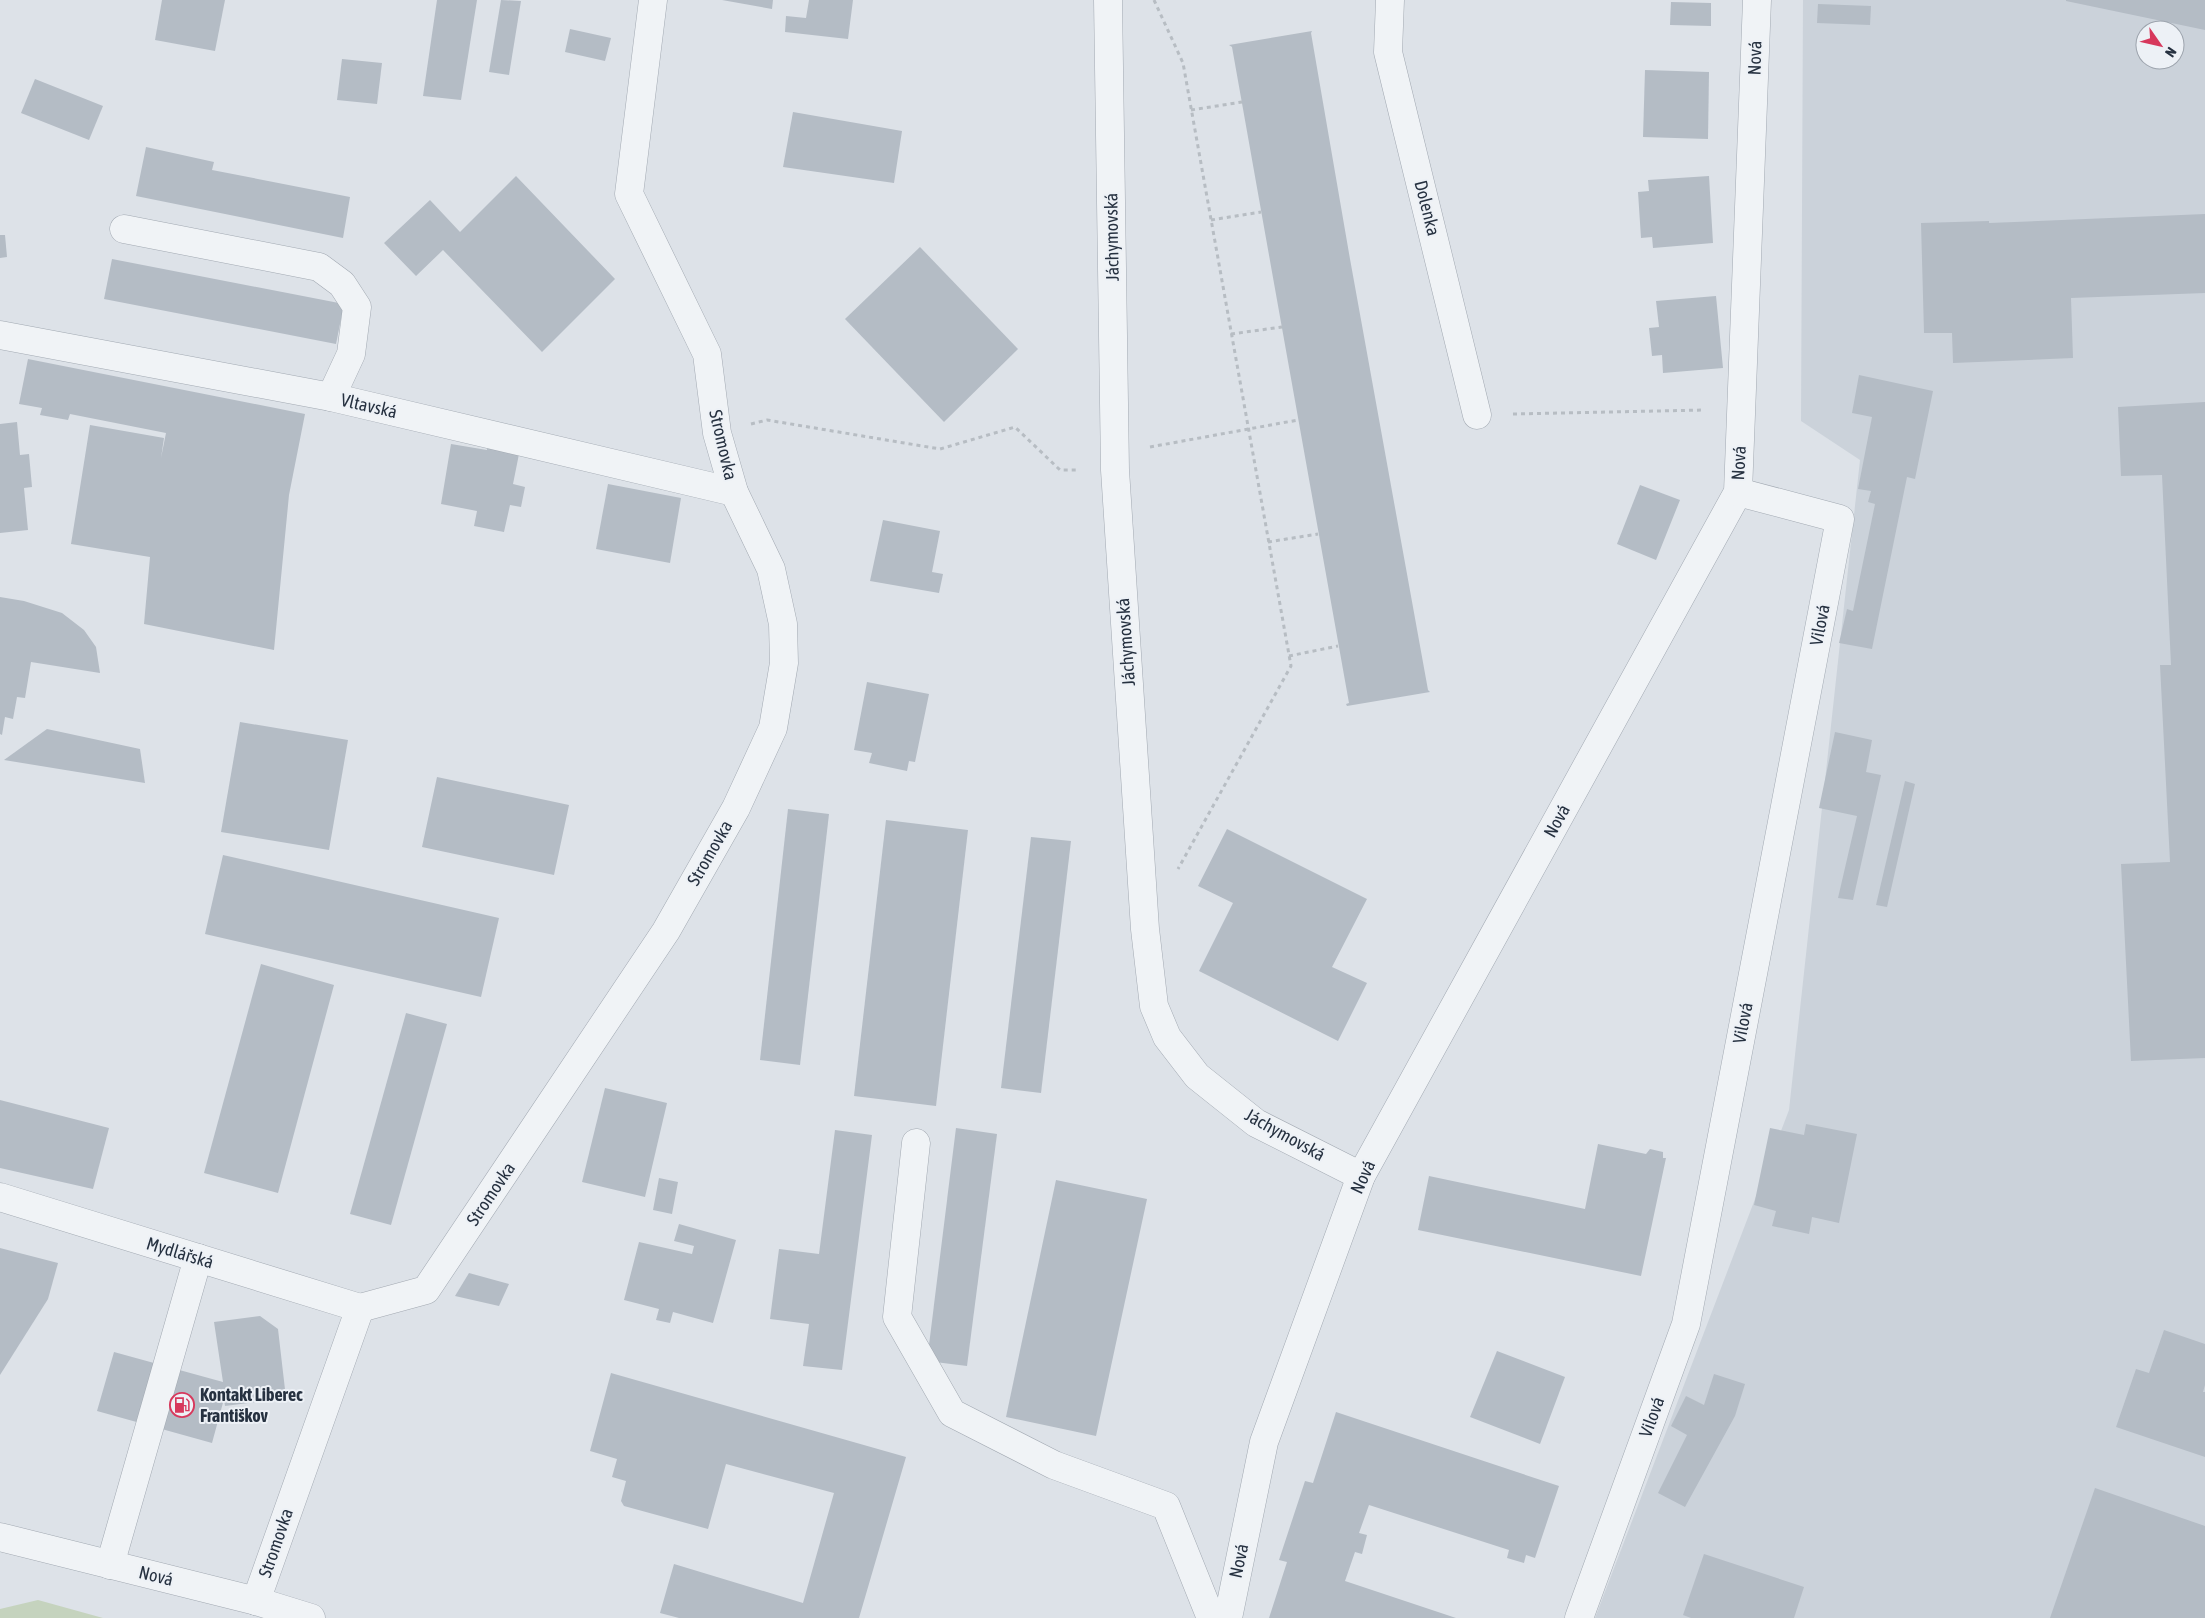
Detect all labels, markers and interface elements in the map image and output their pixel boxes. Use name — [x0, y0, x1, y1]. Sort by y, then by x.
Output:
north arrow — [2135, 20, 2185, 70]
street label: Nová — [1743, 40, 1766, 76]
text: N — [2162, 44, 2180, 60]
street label: Dolenka — [1410, 178, 1444, 238]
street label: Jáchymovská — [1100, 193, 1123, 281]
street label: Vltavská — [339, 389, 399, 422]
street label: Stromovka — [705, 408, 742, 482]
street label: Nová — [1727, 445, 1750, 481]
street label: Jáchymovská — [1112, 597, 1139, 687]
street label: Vilová — [1805, 603, 1834, 647]
street label: Nová — [1539, 801, 1574, 841]
street label: Stromovka — [683, 817, 737, 889]
street label: Vilová — [1728, 1001, 1757, 1045]
street label: Jáchymovská — [1242, 1104, 1329, 1165]
street label: Nová — [1346, 1157, 1379, 1197]
street label: Stromovka — [462, 1158, 519, 1229]
street label: Mydlářská — [144, 1232, 216, 1273]
place label: Kontakt Liberec Františkov — [200, 1384, 303, 1426]
fuel station icon: Kontakt Liberec Františkov — [169, 1392, 195, 1418]
street label: Vilová — [1635, 1394, 1668, 1440]
street label: Stromovka — [254, 1506, 297, 1580]
street label: Nová — [1225, 1542, 1252, 1580]
street label: Nová — [137, 1561, 175, 1590]

